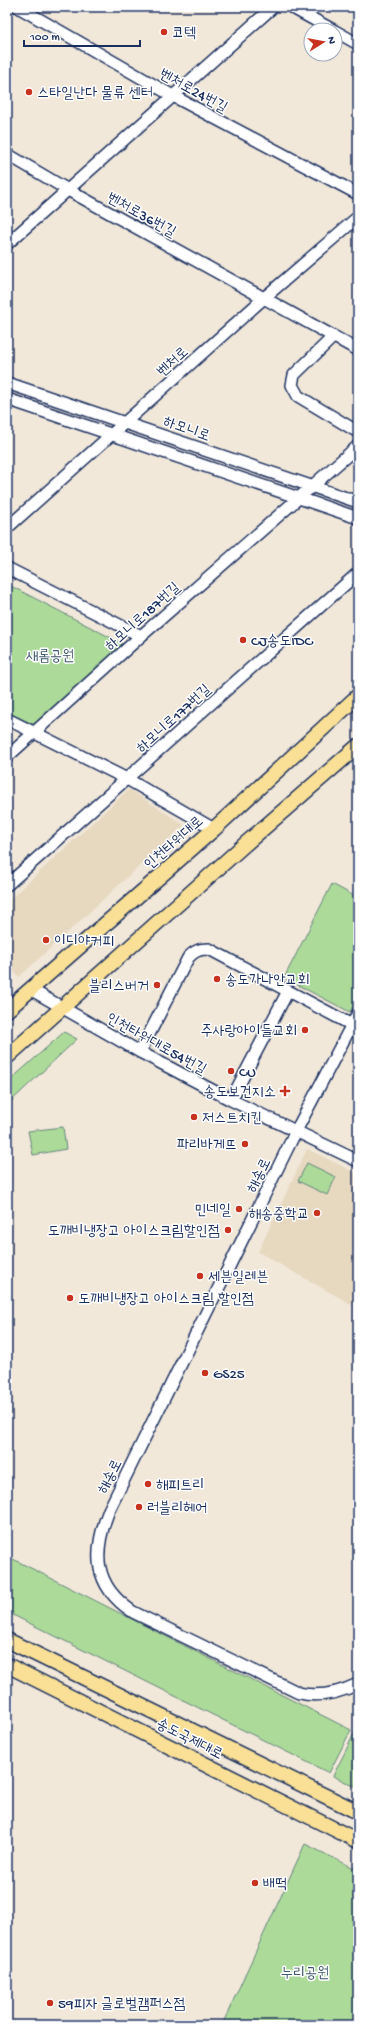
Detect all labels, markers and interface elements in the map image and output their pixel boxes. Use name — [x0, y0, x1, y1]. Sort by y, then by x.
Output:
scale bar — [24, 22, 140, 48]
north arrow — [303, 22, 343, 62]
place label: 코텍 — [172, 25, 196, 43]
marker: 코텍 — [159, 27, 169, 37]
text: 100 m — [29, 31, 60, 45]
text: N — [324, 36, 337, 45]
street label: 벤처로24번길 — [156, 66, 230, 118]
place label: 스타일난다 물류 센터 — [37, 85, 153, 103]
marker: 스타일난다 물류 센터 — [24, 87, 34, 97]
street label: 벤처로36번길 — [104, 190, 179, 242]
street label: 벤처로 — [154, 344, 193, 381]
street label: 하모니로 — [161, 414, 212, 446]
street label: 하모니로187번길 — [102, 579, 184, 656]
place label: CJ송도IDC — [251, 633, 314, 651]
marker: CJ송도IDC — [238, 635, 248, 645]
park label: 새롬공원 — [26, 648, 74, 666]
street label: 하모니로177번길 — [133, 681, 215, 758]
street label: 인천타워대로 — [141, 813, 208, 874]
place label: 이디야커피 — [54, 933, 114, 951]
marker: 이디야커피 — [41, 935, 51, 945]
place label: 송도가나안교회 — [225, 972, 310, 990]
marker: 송도가나안교회 — [212, 974, 222, 984]
place label: 블리스버거 — [89, 978, 149, 996]
marker: 블리스버거 — [152, 980, 162, 990]
street label: 인천타워대로54번길 — [103, 1010, 209, 1080]
place label: 주사랑아이들교회 — [200, 1023, 297, 1041]
marker: 주사랑아이들교회 — [300, 1025, 310, 1035]
place label: CU — [239, 1064, 256, 1082]
marker: CU — [226, 1066, 236, 1076]
place label: 송도보건지소 — [204, 1084, 276, 1102]
marker: 송도보건지소 — [279, 1085, 291, 1097]
place label: 저스트치킨 — [202, 1110, 262, 1128]
marker: 저스트치킨 — [189, 1112, 199, 1122]
place label: 파리바게뜨 — [177, 1137, 237, 1155]
marker: 파리바게뜨 — [240, 1139, 250, 1149]
street label: 해송로 — [244, 1156, 276, 1196]
place label: 민네일 — [195, 1202, 231, 1220]
marker: 민네일 — [234, 1204, 244, 1214]
place label: 해송중학교 — [249, 1206, 309, 1224]
marker: 해송중학교 — [312, 1208, 322, 1218]
place label: 도깨비냉장고 아이스크림할인점 — [47, 1223, 220, 1241]
marker: 도깨비냉장고 아이스크림할인점 — [223, 1225, 233, 1235]
place label: 세븐일레븐 — [208, 1269, 268, 1287]
marker: 세븐일레븐 — [195, 1271, 205, 1281]
place label: 도깨비냉장고 아이스크림 할인점 — [78, 1291, 254, 1309]
marker: 도깨비냉장고 아이스크림 할인점 — [65, 1293, 75, 1303]
place label: GS25 — [213, 1366, 245, 1384]
marker: GS25 — [200, 1368, 210, 1378]
street label: 해송로 — [95, 1457, 127, 1497]
place label: 해피트리 — [156, 1477, 204, 1495]
marker: 해피트리 — [143, 1479, 153, 1489]
place label: 러블리헤어 — [147, 1500, 207, 1518]
marker: 러블리헤어 — [134, 1502, 144, 1512]
street label: 송도국제대로 — [153, 1715, 225, 1764]
place label: 배떡 — [263, 1876, 287, 1894]
marker: 배떡 — [250, 1878, 260, 1888]
park label: 누리공원 — [281, 1965, 329, 1983]
place label: 59피자 글로벌캠퍼스점 — [58, 1996, 186, 2014]
marker: 59피자 글로벌캠퍼스점 — [45, 1998, 55, 2008]

